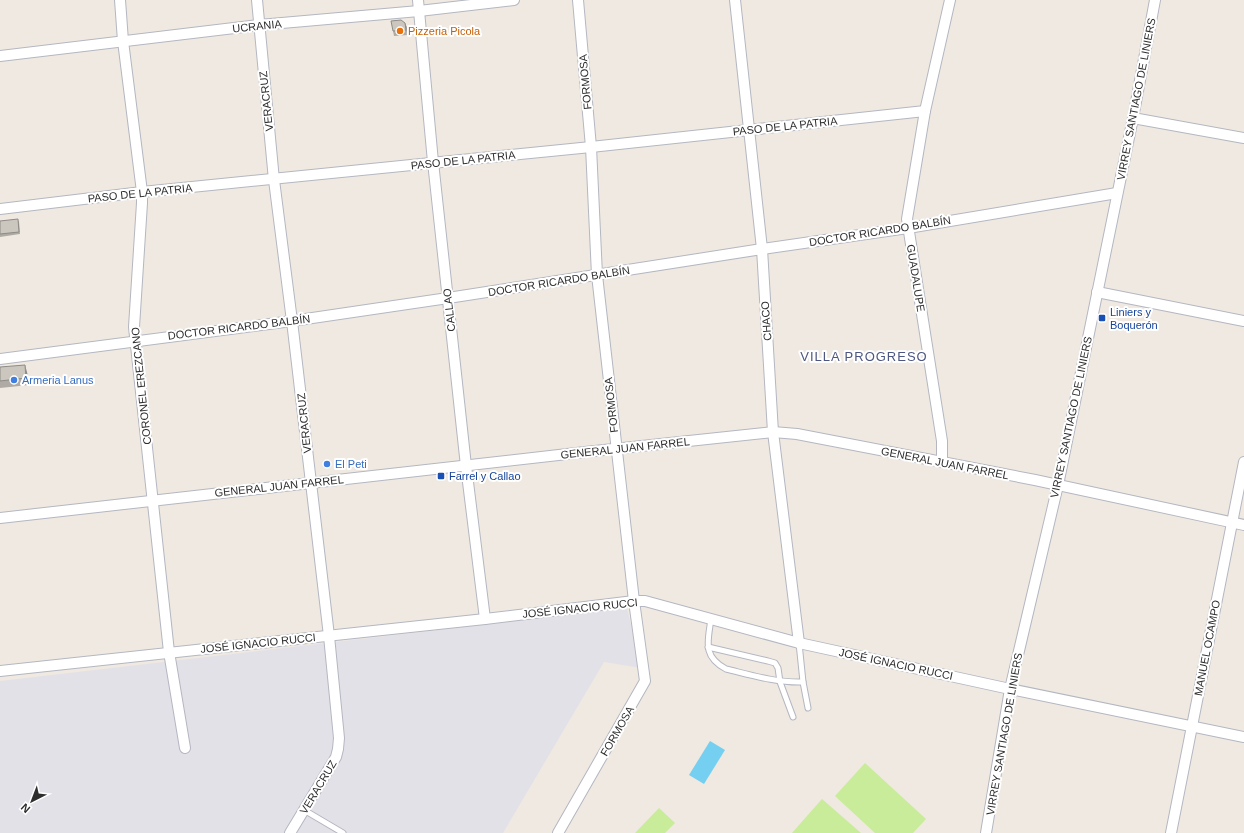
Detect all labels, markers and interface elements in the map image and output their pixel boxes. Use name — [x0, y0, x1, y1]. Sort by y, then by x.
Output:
street label: UCRANIA — [232, 17, 283, 35]
street label: VIRREY SANTIAGO DE LINIERS — [1114, 17, 1158, 181]
place label: Pizzeria Picola — [408, 25, 481, 37]
marker: Pizzeria Picola — [395, 26, 405, 36]
street label: FORMOSA — [577, 53, 593, 110]
street label: VERACRUZ — [257, 70, 275, 132]
street label: PASO DE LA PATRIA — [732, 114, 839, 137]
street label: PASO DE LA PATRIA — [410, 148, 517, 171]
street label: PASO DE LA PATRIA — [87, 181, 194, 204]
street label: DOCTOR RICARDO BALBÍN — [808, 214, 952, 248]
street label: GUADALUPE — [905, 244, 927, 312]
street label: DOCTOR RICARDO BALBÍN — [487, 264, 631, 298]
street label: CALLAO — [441, 287, 457, 332]
street label: CHACO — [759, 300, 773, 341]
place label: Liniers y Boquerón — [1110, 306, 1158, 331]
street label: DOCTOR RICARDO BALBÍN — [167, 312, 311, 342]
marker: Liniers y Boquerón — [1097, 313, 1107, 323]
street label: CORONEL EREZCANO — [129, 326, 153, 445]
street label: VIRREY SANTIAGO DE LINIERS — [1048, 335, 1094, 499]
district label: VILLA PROGRESO — [800, 349, 928, 364]
place label: Armeria Lanus — [22, 374, 94, 386]
marker: Armeria Lanus — [9, 375, 19, 385]
street label: FORMOSA — [602, 376, 620, 433]
street label: VERACRUZ — [295, 392, 313, 454]
street label: GENERAL JUAN FARREL — [560, 435, 690, 461]
street label: GENERAL JUAN FARREL — [880, 445, 1010, 481]
place label: El Peti — [335, 458, 367, 470]
marker: El Peti — [322, 459, 332, 469]
place label: Farrel y Callao — [449, 470, 521, 482]
marker: Farrel y Callao — [436, 471, 446, 481]
street label: GENERAL JUAN FARREL — [214, 473, 344, 499]
street label: JOSÉ IGNACIO RUCCI — [522, 596, 638, 620]
street label: MANUEL OCAMPO — [1192, 599, 1222, 697]
street label: JOSÉ IGNACIO RUCCI — [200, 631, 316, 655]
street label: JOSÉ IGNACIO RUCCI — [838, 646, 954, 682]
street label: VIRREY SANTIAGO DE LINIERS — [984, 652, 1024, 816]
street label: FORMOSA — [598, 703, 636, 758]
street label: VERACRUZ — [297, 758, 339, 816]
north arrow — [12, 781, 52, 821]
text: N — [18, 801, 32, 816]

